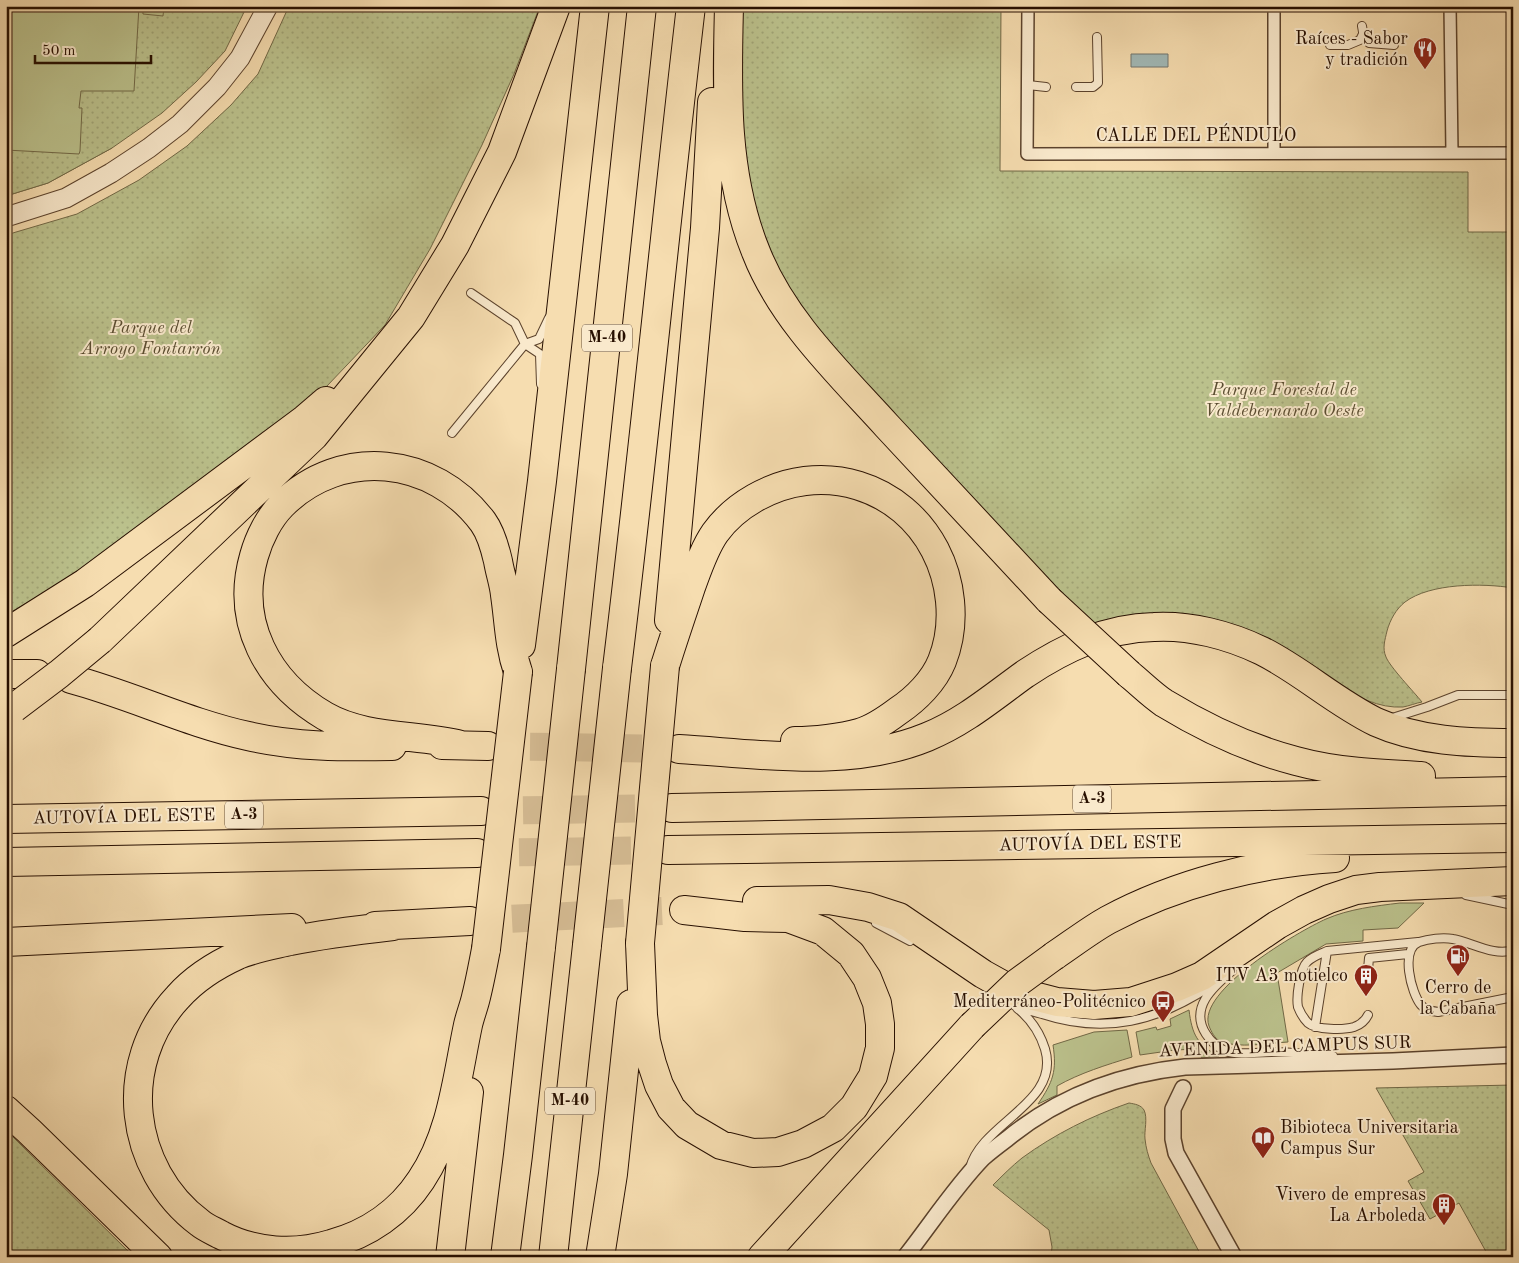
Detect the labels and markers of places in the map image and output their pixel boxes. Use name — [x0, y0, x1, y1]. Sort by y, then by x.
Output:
place label: Raíces - Sabor y tradición — [1295, 30, 1409, 69]
restaurant icon: Raíces - Sabor y tradición — [1412, 36, 1438, 70]
fuel station icon: Cerro de la Cabaña — [1445, 943, 1471, 977]
building icon: ITV A3 motielco — [1353, 963, 1379, 997]
place label: ITV A3 motielco — [1216, 967, 1348, 985]
place label: Cerro de la Cabaña — [1420, 979, 1496, 1018]
bus stop icon: Mediterráneo-Politécnico — [1150, 989, 1176, 1023]
place label: Mediterráneo-Politécnico — [953, 993, 1146, 1011]
place label: Bibioteca Universitaria Campus Sur — [1280, 1119, 1459, 1158]
library icon: Bibioteca Universitaria Campus Sur — [1250, 1125, 1276, 1159]
place label: Vivero de empresas La Arboleda — [1275, 1186, 1426, 1225]
building icon: Vivero de empresas La Arboleda — [1431, 1192, 1457, 1226]

